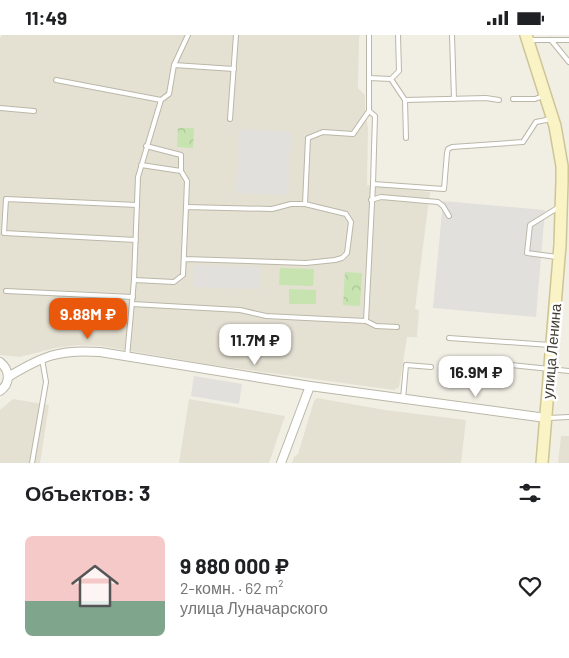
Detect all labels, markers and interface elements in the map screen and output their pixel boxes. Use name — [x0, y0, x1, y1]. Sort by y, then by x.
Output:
text: 11:49 — [25, 6, 67, 29]
pin: 9.88M ₽ — [42, 297, 134, 340]
street label: улица Ленина — [538, 302, 564, 399]
text: 9.88M ₽ — [60, 304, 116, 323]
pin: 11.7M ₽ — [209, 323, 301, 366]
text: 11.7M ₽ — [230, 330, 280, 349]
pin: 16.9M ₽ — [430, 355, 522, 398]
text: 16.9M ₽ — [450, 362, 502, 381]
icon: filters — [516, 479, 544, 507]
text: Объектов: 3 — [25, 480, 150, 505]
text: 9 880 000 ₽ — [180, 553, 289, 578]
icon: home — [65, 556, 125, 616]
icon: heart — [516, 572, 544, 600]
text: 2-комн. · 62 m² — [180, 578, 283, 597]
text: улица Луначарского — [180, 598, 328, 617]

